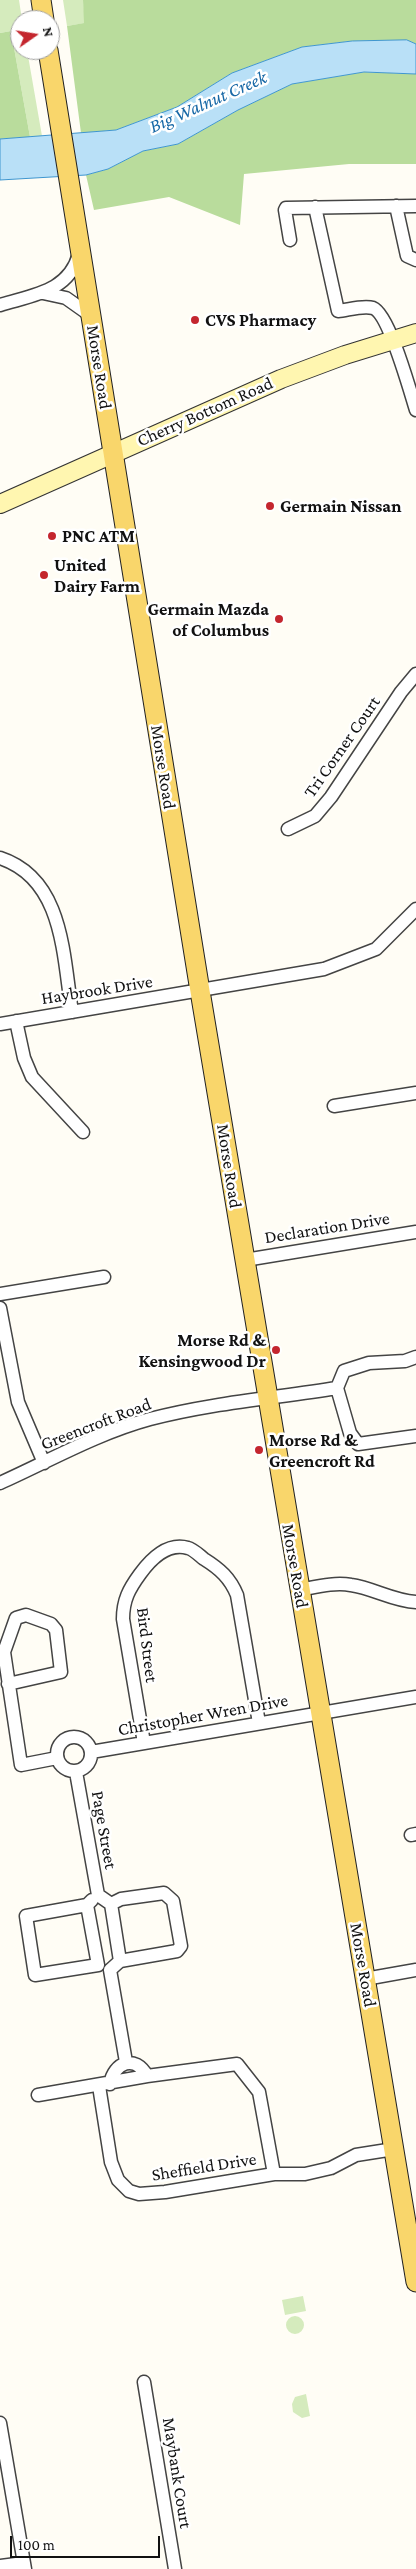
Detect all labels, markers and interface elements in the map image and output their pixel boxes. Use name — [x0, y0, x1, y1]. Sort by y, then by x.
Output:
north arrow — [10, 10, 60, 60]
text: N — [40, 25, 58, 38]
water label: Big Walnut Creek — [146, 66, 270, 138]
place label: CVS Pharmacy — [205, 309, 316, 331]
marker: CVS Pharmacy — [189, 314, 201, 326]
street label: Morse Road — [82, 323, 116, 411]
street label: Cherry Bottom Road — [134, 372, 276, 452]
place label: Germain Nissan — [280, 495, 401, 517]
marker: Germain Nissan — [264, 500, 276, 512]
place label: PNC ATM — [62, 525, 135, 547]
marker: PNC ATM — [46, 530, 58, 542]
place label: United Dairy Farm — [54, 554, 140, 596]
marker: United Dairy Farm — [38, 569, 50, 581]
place label: Germain Mazda of Columbus — [147, 598, 269, 640]
marker: Germain Mazda of Columbus — [273, 613, 285, 625]
street label: Tri Corner Court — [299, 692, 385, 802]
street label: Morse Road — [146, 723, 180, 811]
street label: Haybrook Drive — [40, 971, 154, 1009]
street label: Morse Road — [212, 1122, 246, 1210]
street label: Declaration Drive — [263, 1207, 391, 1249]
place label: Morse Rd & Kensingwood Dr — [138, 1329, 266, 1372]
marker: Morse Rd & Kensingwood Dr — [270, 1344, 282, 1356]
street label: Greencroft Road — [38, 1393, 154, 1455]
place label: Morse Rd & Greencroft Rd — [269, 1429, 375, 1472]
marker: Morse Rd & Greencroft Rd — [253, 1444, 265, 1456]
street label: Morse Road — [277, 1522, 313, 1610]
street label: Bird Street — [132, 1606, 162, 1684]
street label: Christopher Wren Drive — [116, 1689, 290, 1741]
street label: Page Street — [86, 1789, 122, 1871]
street label: Morse Road — [345, 1921, 381, 2009]
street label: Sheffield Drive — [150, 2148, 258, 2186]
street label: Maybank Court — [158, 2416, 196, 2530]
scale bar — [12, 2526, 162, 2558]
text: 100 m — [18, 2537, 55, 2553]

